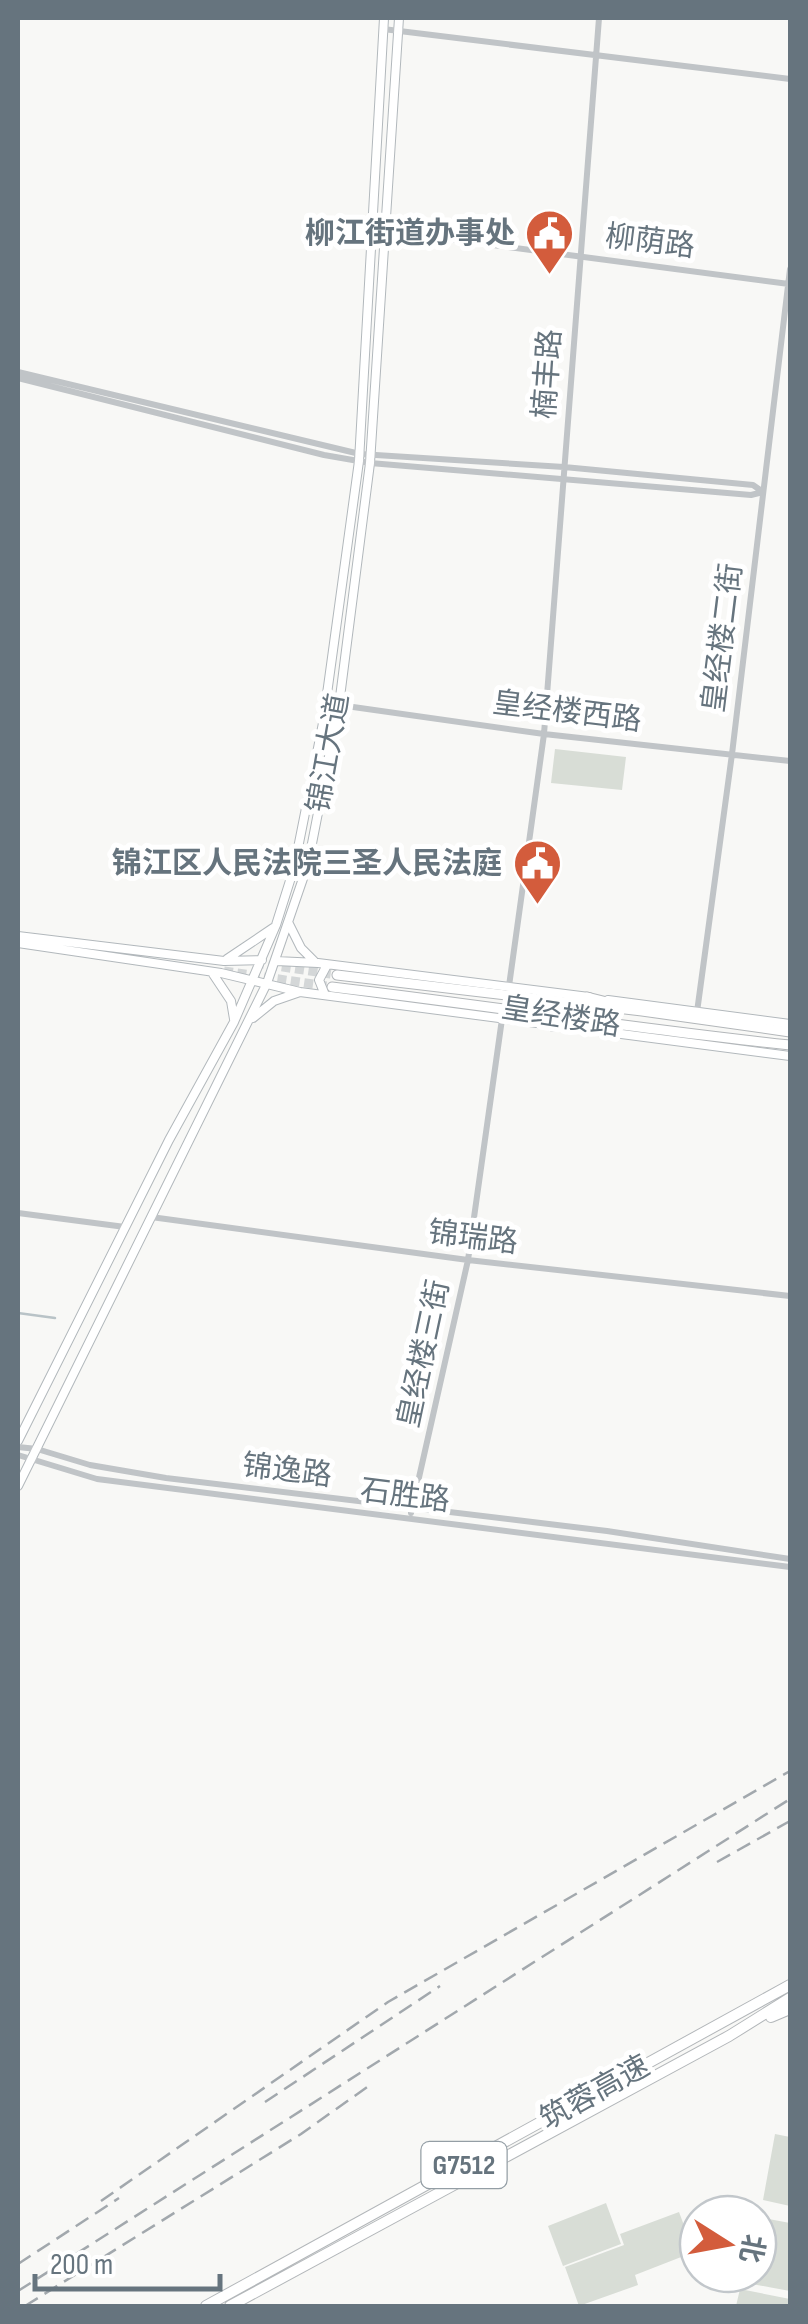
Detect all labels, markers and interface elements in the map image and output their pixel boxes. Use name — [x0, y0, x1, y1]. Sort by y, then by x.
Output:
public building icon: 柳江街道办事处 — [524, 208, 576, 276]
place label: 柳江街道办事处 — [305, 216, 515, 252]
street label: 柳荫路 — [603, 219, 697, 265]
street label: 楠丰路 — [527, 328, 569, 420]
street label: 皇经楼二街 — [696, 561, 750, 715]
street label: 皇经楼西路 — [490, 685, 644, 739]
street label: 锦江大道 — [301, 691, 357, 815]
public building icon: 锦江区人民法院三圣人民法庭 — [511, 838, 563, 906]
place label: 锦江区人民法院三圣人民法庭 — [112, 846, 502, 882]
street label: 皇经楼路 — [499, 990, 623, 1044]
street label: 锦瑞路 — [426, 1215, 520, 1261]
street label: 皇经楼三街 — [391, 1277, 457, 1431]
street label: 锦逸路 — [240, 1448, 334, 1494]
street label: 石胜路 — [358, 1473, 452, 1519]
street label: 筑蓉高速 — [534, 2048, 656, 2138]
road number: G7512 — [422, 2142, 506, 2188]
north arrow — [678, 2194, 778, 2294]
scale bar — [35, 2229, 220, 2291]
text: 北 — [732, 2232, 770, 2265]
text: 200 m — [50, 2247, 113, 2283]

